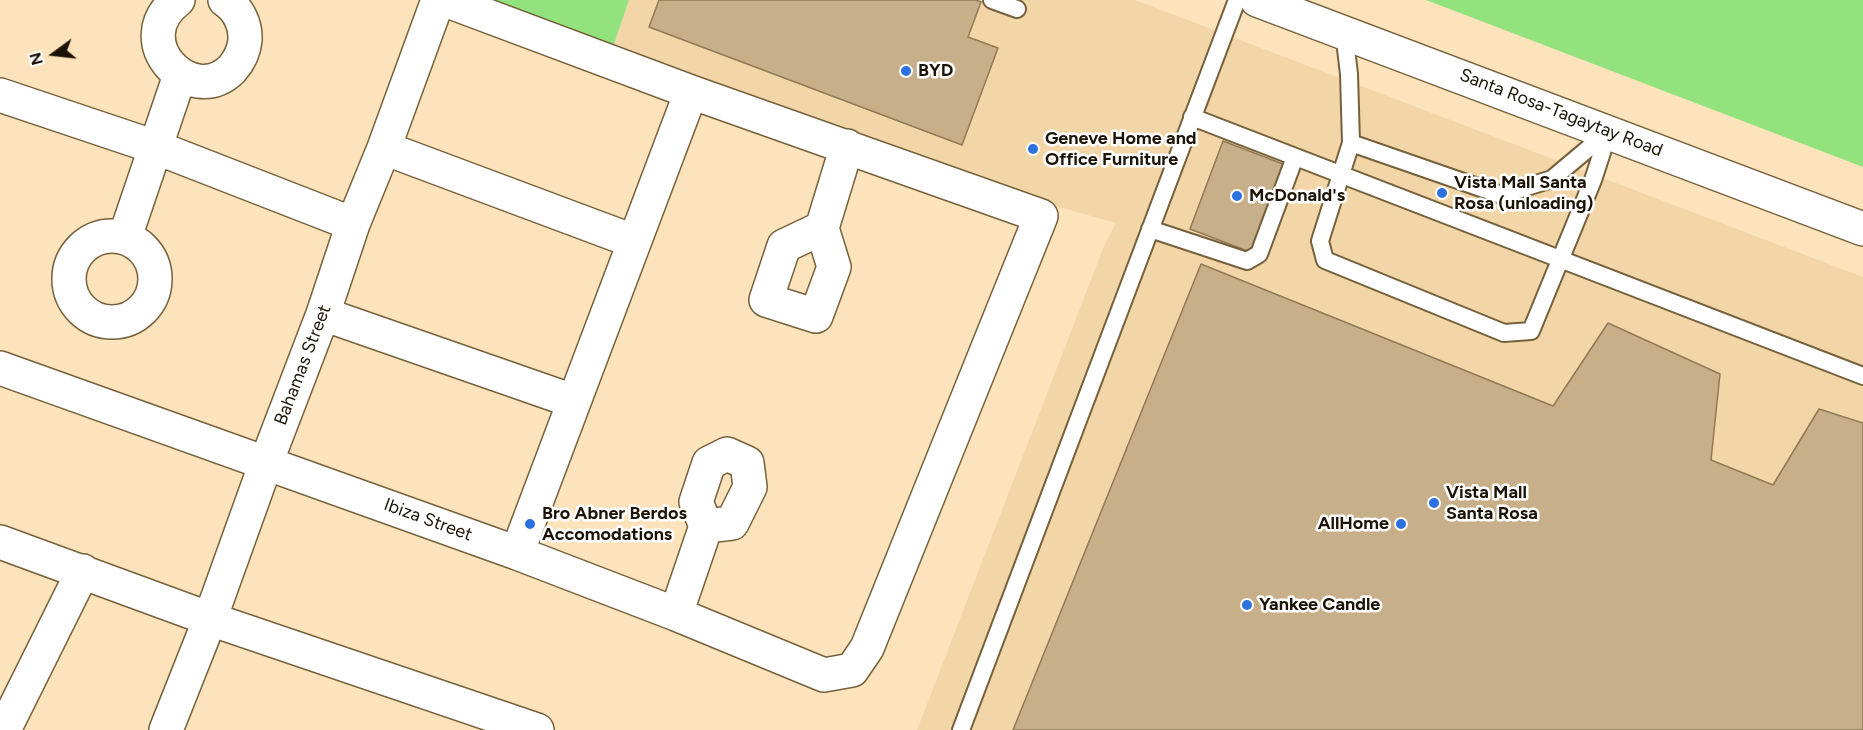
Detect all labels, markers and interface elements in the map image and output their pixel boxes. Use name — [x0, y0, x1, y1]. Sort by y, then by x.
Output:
north arrow — [24, 24, 84, 84]
text: N — [25, 50, 47, 67]
place label: BYD — [918, 60, 953, 82]
marker: BYD — [899, 64, 913, 78]
street label: Santa Rosa-Tagaytay Road — [1456, 64, 1666, 162]
place label: Geneve Home and Office Furniture — [1045, 128, 1197, 170]
marker: Geneve Home and Office Furniture — [1026, 142, 1040, 156]
place label: Vista Mall Santa Rosa (unloading) — [1454, 172, 1593, 214]
place label: McDonald's — [1249, 185, 1345, 207]
marker: Vista Mall Santa Rosa (unloading) — [1435, 186, 1449, 200]
marker: McDonald's — [1230, 189, 1244, 203]
street label: Bahamas Street — [270, 302, 336, 428]
place label: Vista Mall Santa Rosa — [1446, 482, 1538, 524]
street label: Ibiza Street — [381, 494, 475, 546]
marker: Vista Mall Santa Rosa — [1427, 496, 1441, 510]
place label: Bro Abner Berdos Accomodations — [542, 503, 687, 546]
place label: AllHome — [1318, 513, 1389, 535]
marker: Bro Abner Berdos Accomodations — [523, 517, 537, 531]
marker: AllHome — [1394, 517, 1408, 531]
place label: Yankee Candle — [1259, 594, 1380, 616]
marker: Yankee Candle — [1240, 598, 1254, 612]

